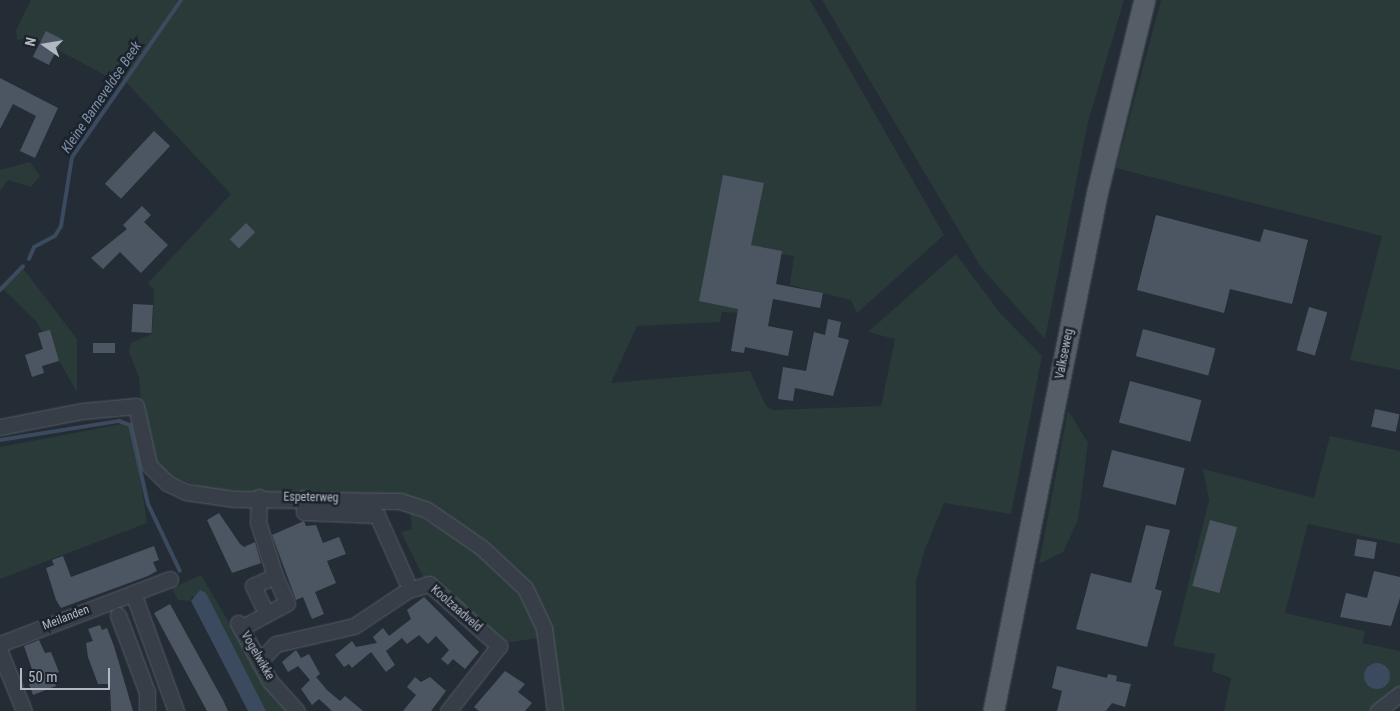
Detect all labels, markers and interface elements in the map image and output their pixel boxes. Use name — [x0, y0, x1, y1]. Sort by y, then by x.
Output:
north arrow — [20, 20, 70, 70]
text: N — [22, 36, 39, 48]
water label: Kleine Barneveldse Beek — [57, 38, 145, 156]
street label: Valkseweg — [1053, 328, 1077, 380]
street label: Espeterweg — [283, 490, 339, 506]
street label: Koolzaadveld — [427, 583, 485, 635]
street label: Meilanden — [40, 602, 92, 634]
street label: Vogelwikke — [237, 629, 277, 683]
scale bar — [22, 658, 112, 690]
text: 50 m — [28, 668, 58, 686]

